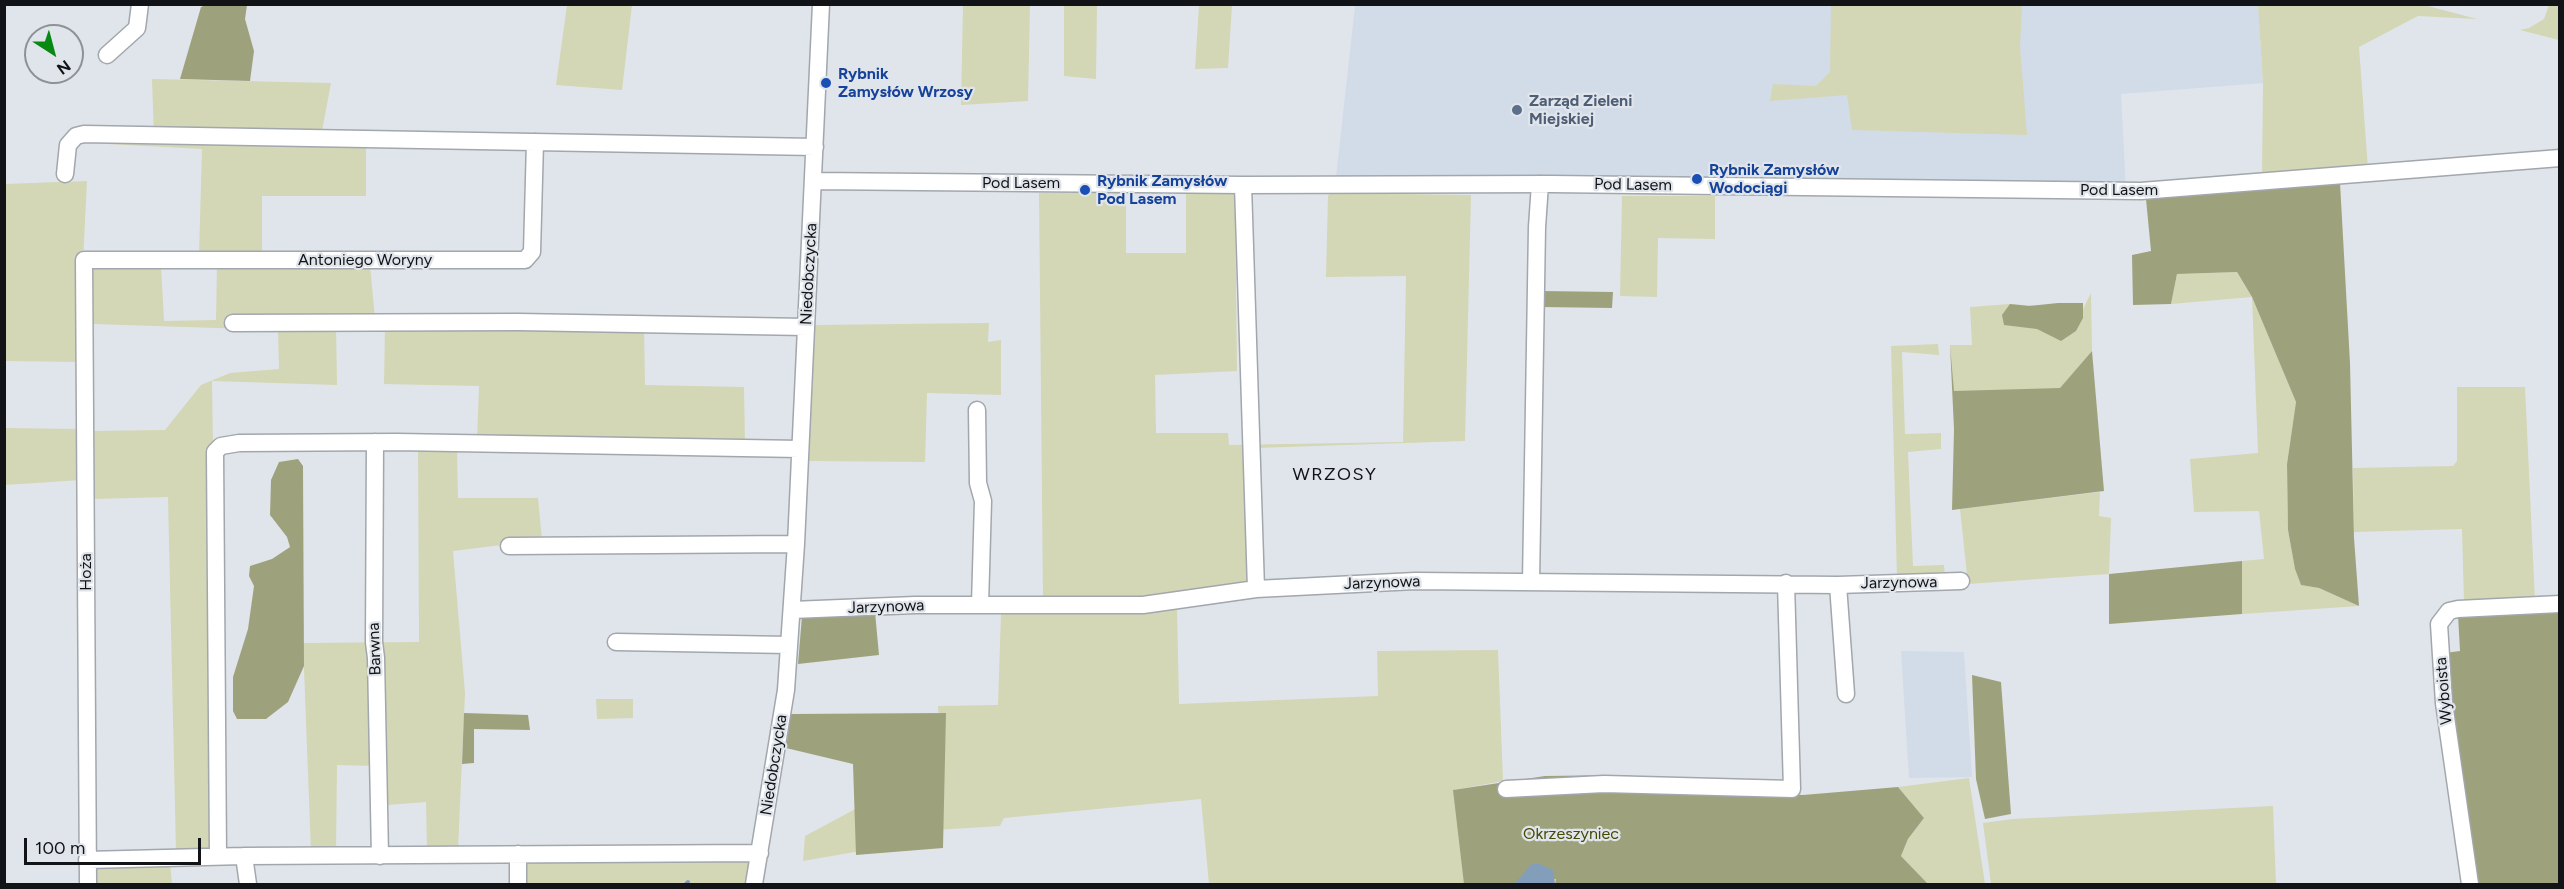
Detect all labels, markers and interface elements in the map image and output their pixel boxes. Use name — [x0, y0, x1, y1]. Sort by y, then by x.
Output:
north arrow — [24, 24, 84, 84]
text: N — [53, 56, 74, 79]
place label: Rybnik Zamysłów Wrzosy — [838, 64, 973, 102]
marker: Rybnik Zamysłów Wrzosy — [819, 76, 833, 90]
place label: Zarząd Zieleni Miejskiej — [1529, 91, 1632, 129]
marker: Zarząd Zieleni Miejskiej — [1510, 103, 1524, 117]
place label: Rybnik Zamysłów Wodociągi — [1709, 160, 1839, 198]
place label: Rybnik Zamysłów Pod Lasem — [1097, 171, 1227, 209]
marker: Rybnik Zamysłów Wodociągi — [1690, 172, 1704, 186]
street label: Pod Lasem — [982, 173, 1060, 193]
street label: Pod Lasem — [1594, 175, 1672, 195]
street label: Pod Lasem — [2080, 180, 2158, 200]
marker: Rybnik Zamysłów Pod Lasem — [1078, 183, 1092, 197]
street label: Niedobczycka — [797, 223, 821, 325]
street label: Antoniego Woryny — [298, 250, 432, 270]
district label: WRZOSY — [1293, 464, 1377, 486]
street label: Hoża — [76, 553, 96, 591]
street label: Jarzynowa — [1343, 572, 1421, 594]
street label: Jarzynowa — [1861, 573, 1937, 593]
street label: Jarzynowa — [847, 596, 925, 618]
street label: Barwna — [364, 622, 386, 676]
street label: Wyboista — [2431, 656, 2457, 726]
street label: Niedobczycka — [757, 713, 791, 817]
park label: Okrzeszyniec — [1523, 824, 1619, 844]
scale bar — [27, 826, 204, 864]
text: 100 m — [35, 837, 85, 859]

